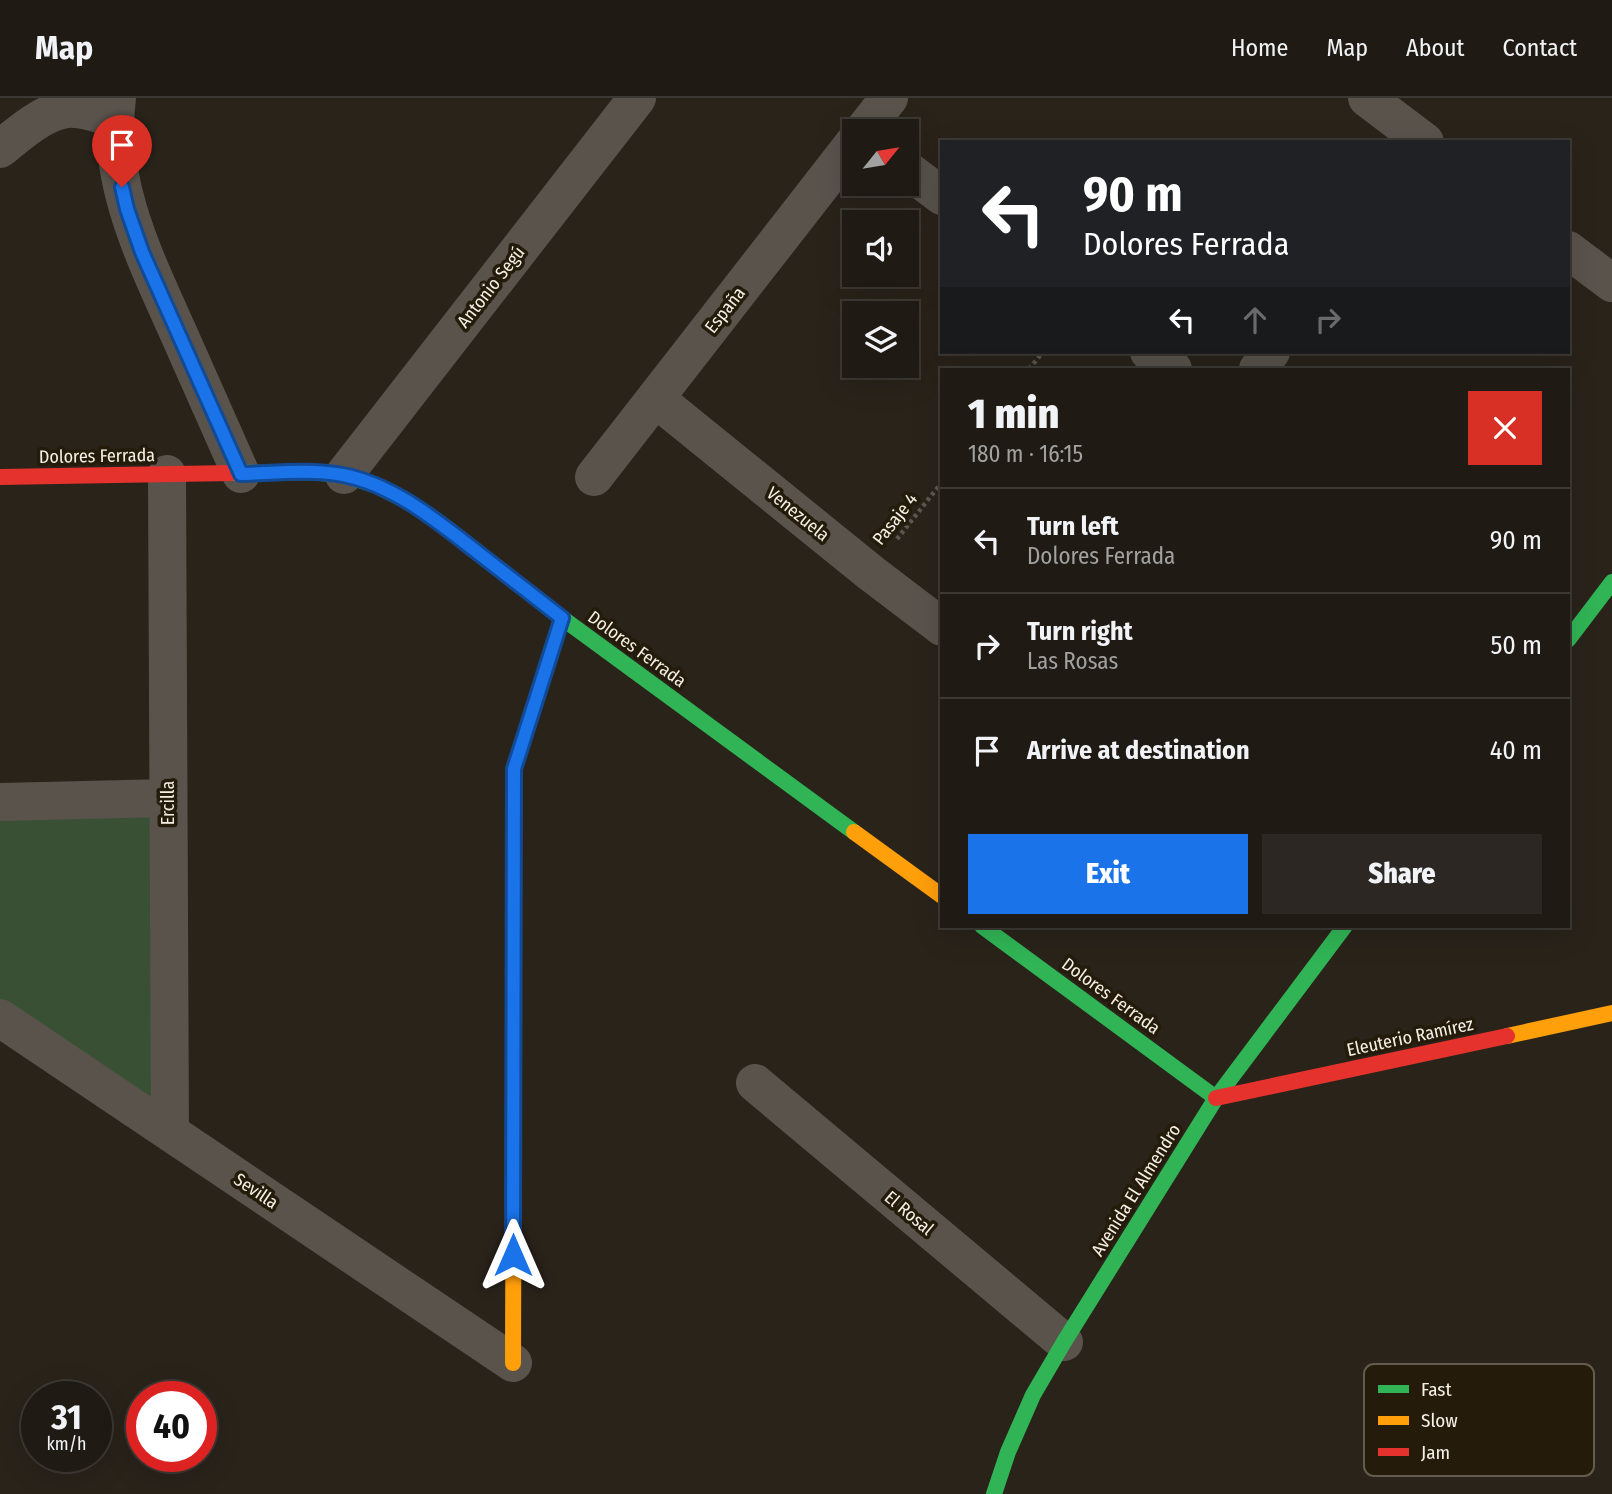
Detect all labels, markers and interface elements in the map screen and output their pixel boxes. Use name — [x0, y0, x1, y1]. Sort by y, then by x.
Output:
text: Map — [35, 28, 93, 68]
text: Home — [1231, 34, 1288, 62]
text: Map — [1326, 34, 1368, 62]
text: About — [1406, 34, 1464, 62]
text: Contact — [1502, 34, 1577, 62]
pin — [92, 115, 152, 187]
north arrow — [842, 119, 919, 196]
map controls — [842, 119, 919, 378]
icon: arrive — [103, 126, 141, 164]
text: 90 m — [1083, 165, 1183, 224]
icon: left — [968, 168, 1059, 259]
button: sound — [842, 210, 919, 287]
text: Dolores Ferrada — [1083, 225, 1289, 263]
street label: Antonio Segú — [452, 242, 530, 332]
street label: España — [700, 282, 750, 337]
button: layers — [842, 301, 919, 378]
icon: left — [1163, 301, 1201, 339]
icon: ahead — [1236, 301, 1274, 339]
icon: right — [1309, 301, 1347, 339]
text: 1 min — [968, 389, 1059, 439]
button: close — [1468, 391, 1542, 465]
text: 180 m · 16:15 — [968, 440, 1083, 468]
street label: Dolores Ferrada — [39, 444, 155, 468]
street label: Venezuela — [762, 482, 834, 546]
street label: Pasaje 4 — [868, 488, 922, 549]
text: Turn left — [1027, 511, 1119, 542]
icon: left — [968, 522, 1006, 560]
text: 90 m — [1490, 525, 1542, 556]
text: Dolores Ferrada — [1027, 542, 1175, 570]
street label: Dolores Ferrada — [584, 606, 691, 692]
text: Turn right — [1027, 616, 1133, 647]
icon: right — [968, 627, 1006, 665]
text: 50 m — [1490, 630, 1542, 661]
text: Las Rosas — [1027, 647, 1118, 675]
icon: arrive — [968, 732, 1006, 770]
text: Arrive at destination — [1027, 735, 1250, 766]
text: 40 m — [1490, 735, 1542, 766]
street label: Ercilla — [157, 781, 179, 825]
button: Exit — [968, 834, 1248, 914]
button: Share — [1262, 834, 1542, 914]
street label: Dolores Ferrada — [1058, 953, 1165, 1039]
street label: Eleuterio Ramírez — [1345, 1013, 1475, 1061]
street label: Avenida El Almendro — [1086, 1120, 1186, 1260]
street label: Sevilla — [230, 1168, 282, 1214]
street label: El Rosal — [880, 1186, 938, 1240]
position arrow — [476, 1218, 550, 1292]
legend — [1364, 1364, 1594, 1476]
text: Fast — [1421, 1378, 1452, 1401]
speed limit sign: 40 — [126, 1381, 217, 1472]
text: 31 — [51, 1396, 82, 1438]
text: Slow — [1421, 1409, 1458, 1432]
text: km/h — [46, 1433, 87, 1455]
text: Jam — [1421, 1441, 1450, 1464]

